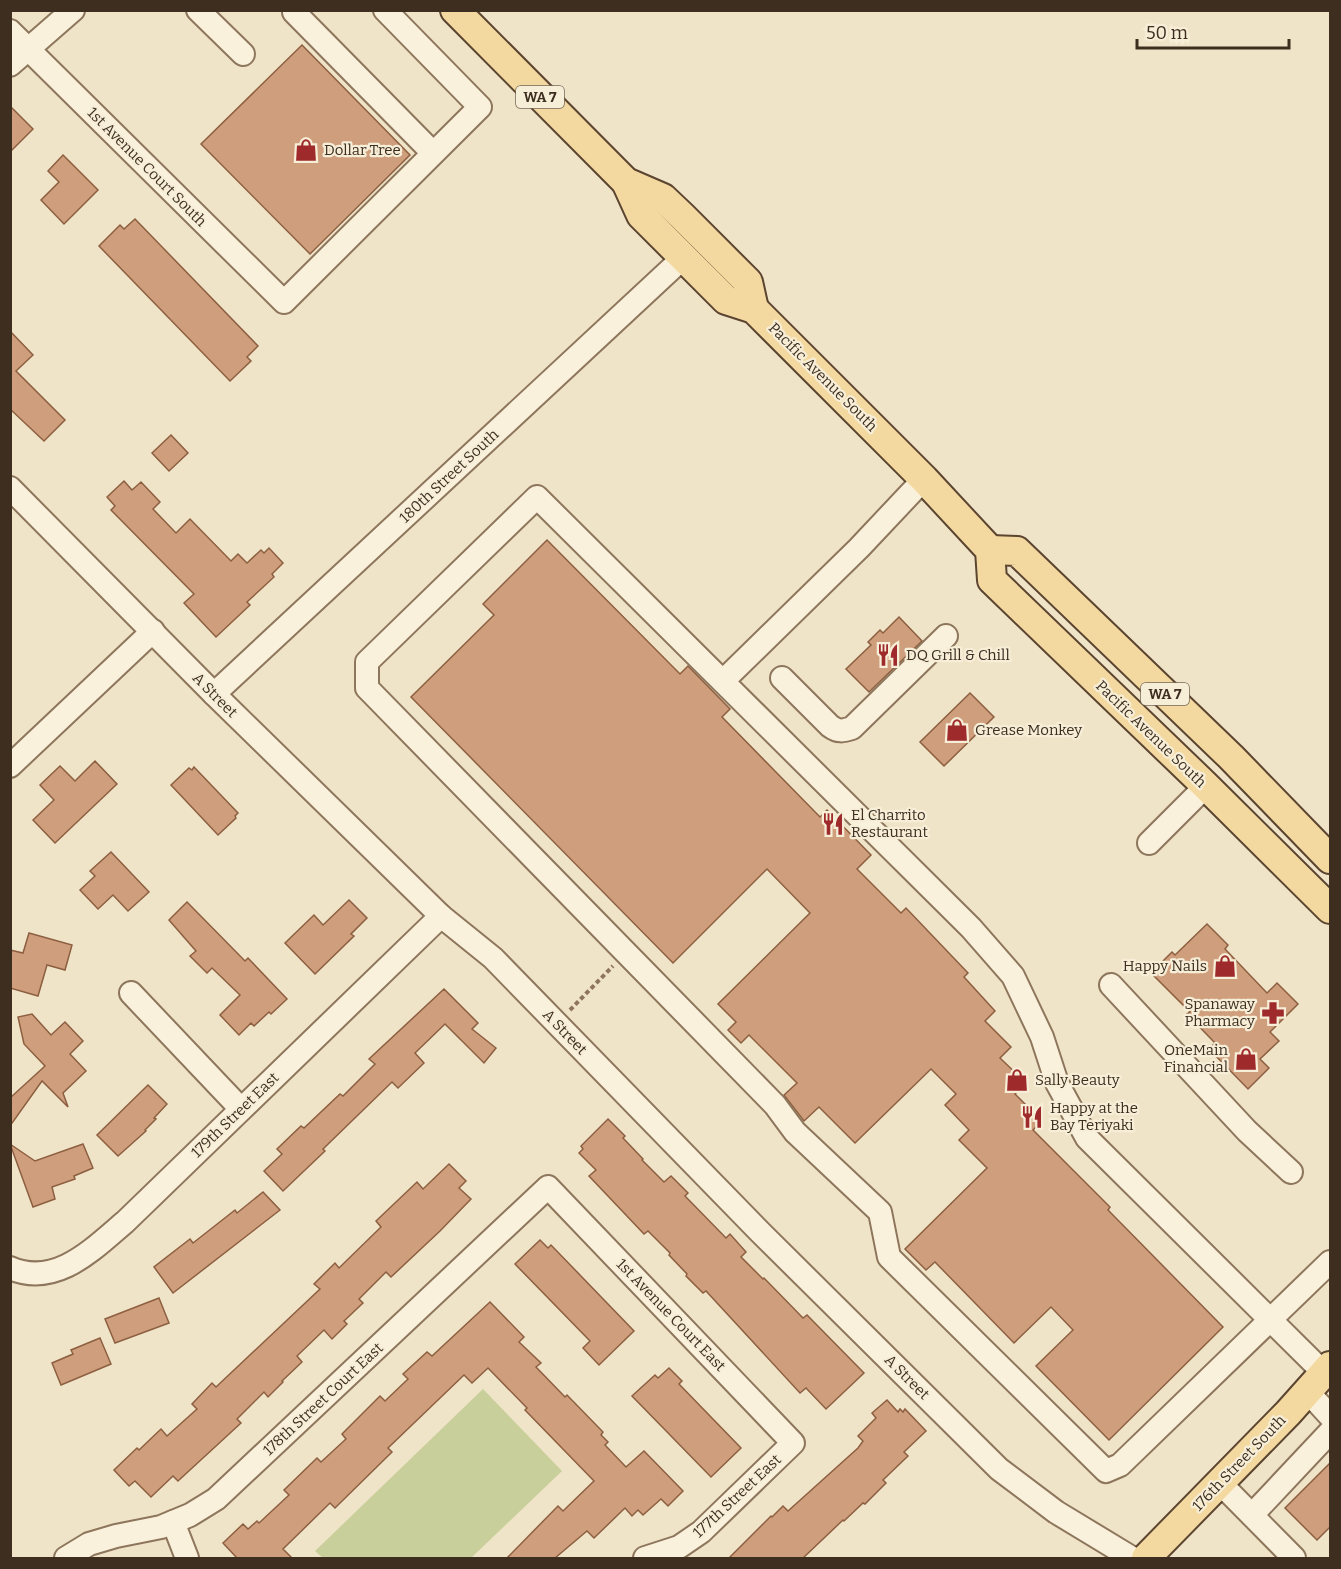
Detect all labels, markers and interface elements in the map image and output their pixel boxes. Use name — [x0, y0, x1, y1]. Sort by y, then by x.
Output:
scale bar — [1137, 12, 1288, 50]
text: 50 m — [1146, 22, 1188, 44]
road number: WA 7 — [516, 86, 564, 108]
street label: 1st Avenue Court South — [84, 104, 211, 231]
shop icon: Dollar Tree — [293, 137, 319, 163]
place label: Dollar Tree — [324, 141, 401, 159]
street label: Pacific Avenue South — [765, 319, 882, 436]
street label: 180th Street South — [396, 425, 503, 527]
restaurant icon: DQ Grill & Chill — [875, 642, 901, 668]
place label: DQ Grill & Chill — [906, 646, 1010, 664]
street label: A Street — [189, 669, 242, 722]
street label: Pacific Avenue South — [1092, 677, 1210, 792]
road number: WA 7 — [1141, 683, 1189, 705]
shop icon: Grease Monkey — [944, 717, 970, 743]
place label: Grease Monkey — [975, 721, 1082, 739]
place label: El Charrito Restaurant — [851, 806, 929, 841]
restaurant icon: El Charrito Restaurant — [820, 811, 846, 837]
shop icon: Happy Nails — [1212, 953, 1238, 979]
place label: Happy Nails — [1123, 957, 1207, 975]
place label: Spanaway Pharmacy — [1184, 995, 1255, 1030]
pharmacy icon: Spanaway Pharmacy — [1260, 1000, 1286, 1026]
street label: A Street — [539, 1006, 591, 1059]
place label: OneMain Financial — [1164, 1041, 1228, 1076]
shop icon: OneMain Financial — [1233, 1046, 1259, 1072]
shop icon: Sally Beauty — [1004, 1067, 1030, 1093]
street label: 179th Street East — [187, 1068, 283, 1161]
place label: Sally Beauty — [1035, 1071, 1120, 1089]
place label: Happy at the Bay Teriyaki — [1050, 1099, 1138, 1134]
restaurant icon: Happy at the Bay Teriyaki — [1019, 1104, 1045, 1130]
street label: 1st Avenue Court East — [613, 1255, 730, 1375]
street label: 178th Street Court East — [259, 1338, 387, 1459]
street label: A Street — [881, 1351, 934, 1404]
street label: 176th Street South — [1189, 1411, 1290, 1515]
street label: 177th Street East — [689, 1450, 785, 1541]

